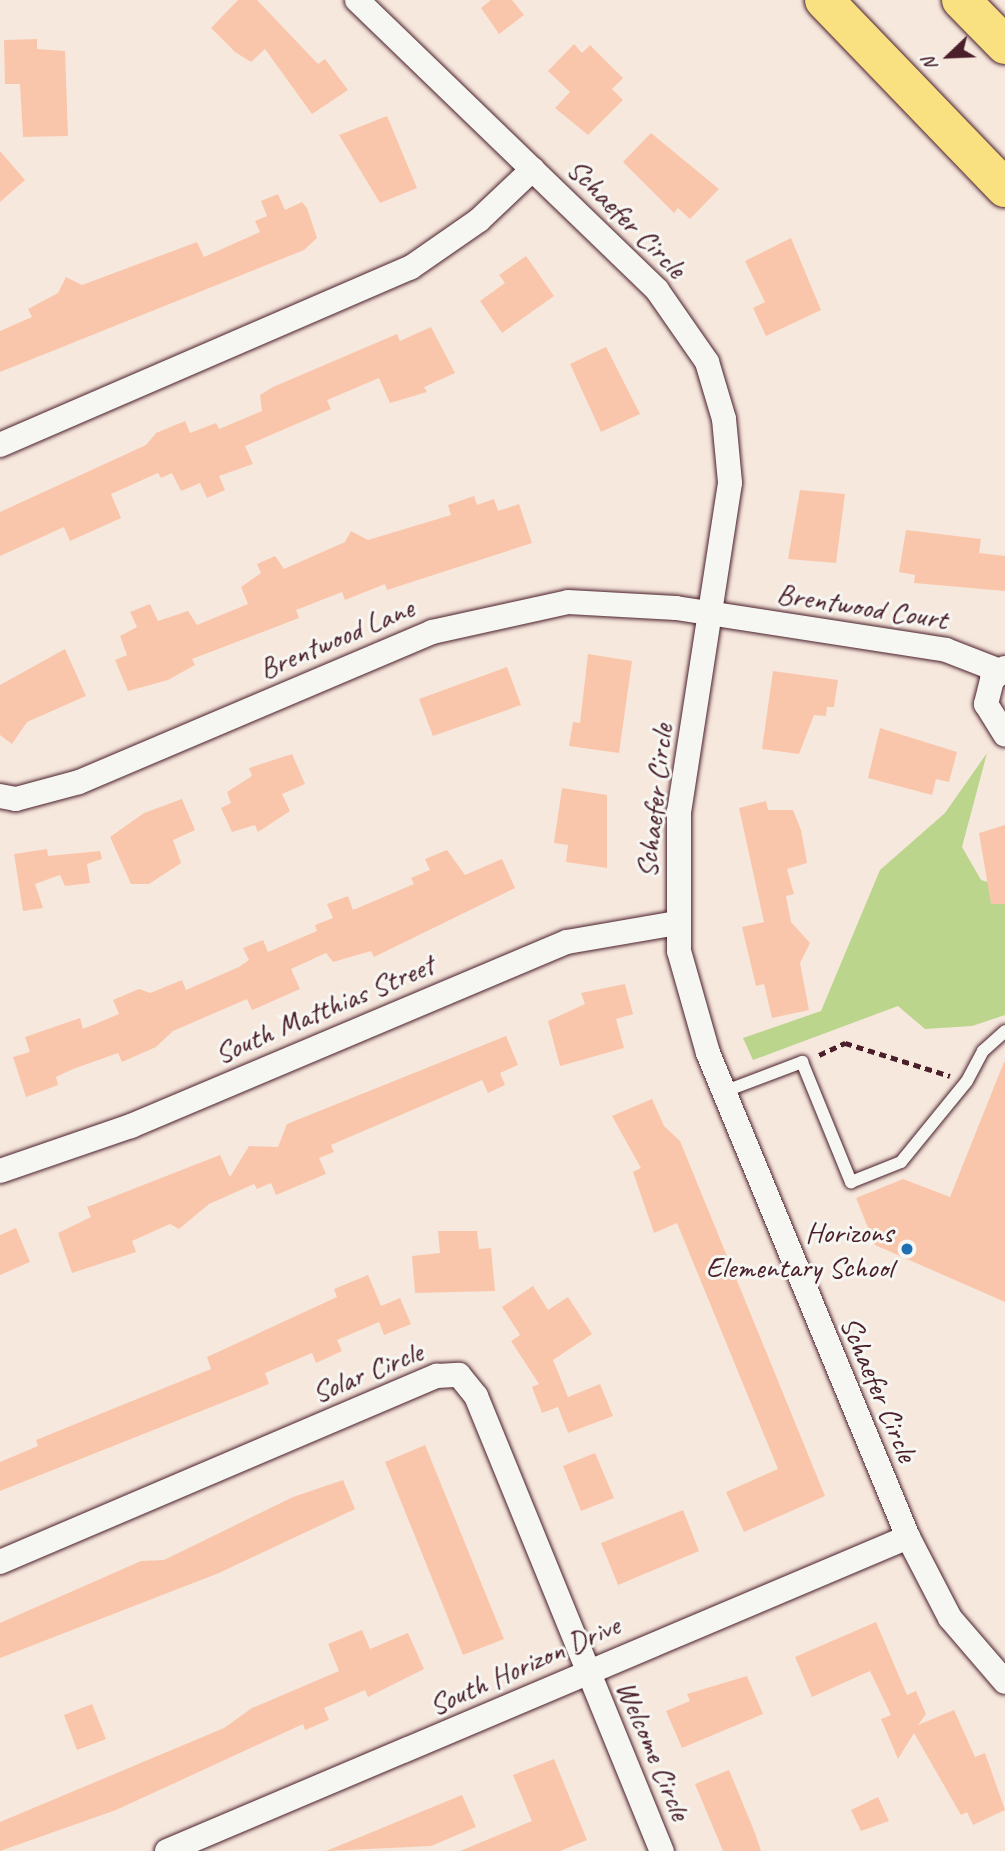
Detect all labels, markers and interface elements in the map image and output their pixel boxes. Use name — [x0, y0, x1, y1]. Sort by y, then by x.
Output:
north arrow — [914, 21, 984, 91]
text: N — [916, 54, 943, 74]
street label: Schaefer Circle — [560, 151, 694, 285]
street label: Brentwood Court — [774, 575, 950, 637]
street label: Brentwood Lane — [253, 589, 419, 687]
street label: Schaefer Circle — [628, 723, 680, 879]
street label: South Matthias Street — [208, 946, 440, 1072]
place label: Horizons Elementary School — [706, 1214, 893, 1284]
marker: Horizons Elementary School — [899, 1241, 915, 1257]
street label: Schaefer Circle — [832, 1311, 926, 1467]
street label: Solar Circle — [307, 1334, 427, 1410]
street label: South Horizon Drive — [423, 1607, 625, 1723]
street label: Welcome Circle — [609, 1675, 699, 1825]

